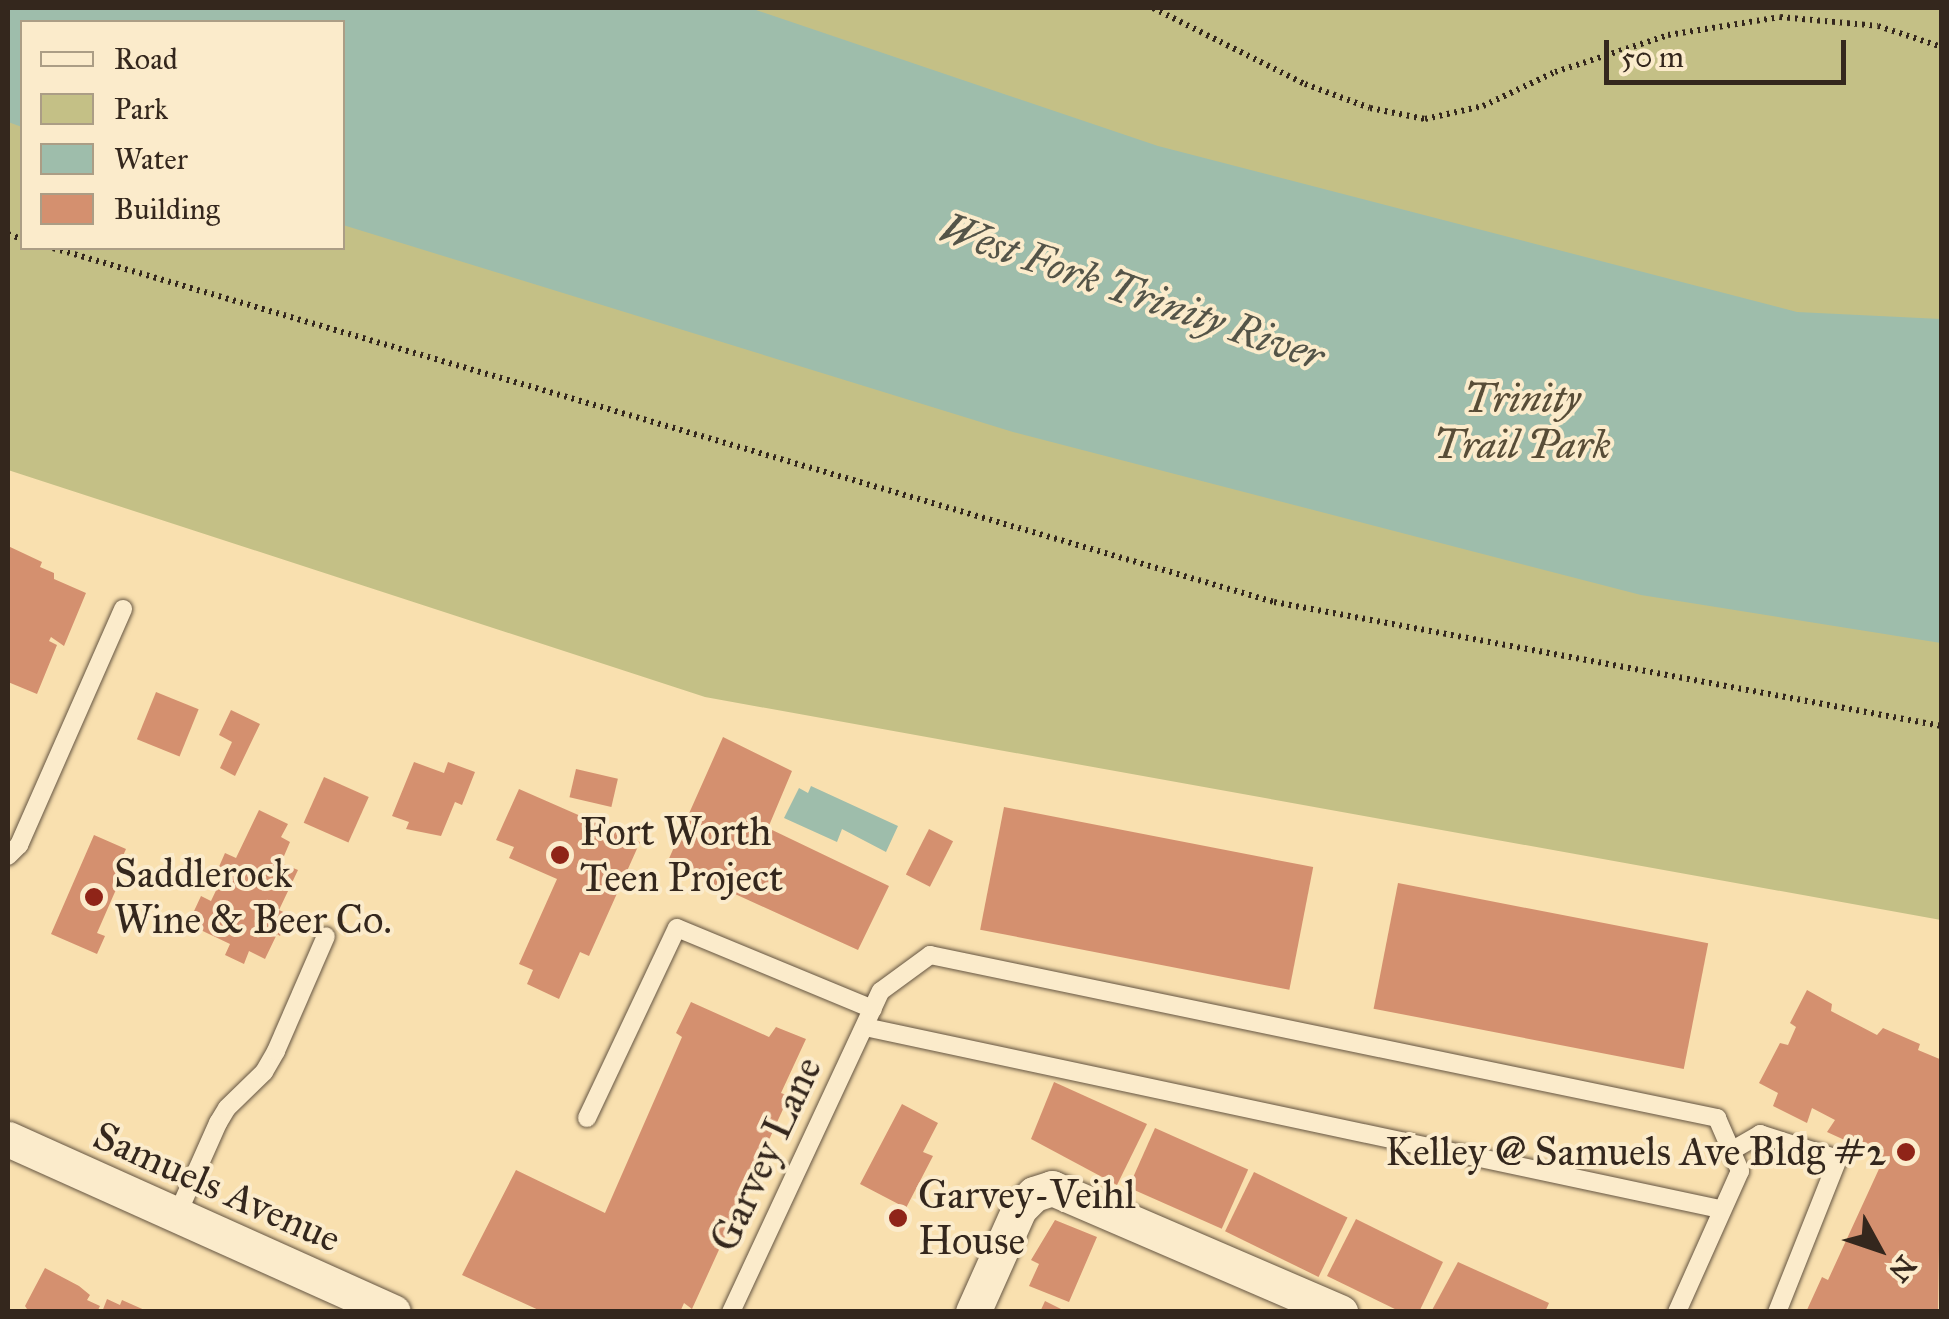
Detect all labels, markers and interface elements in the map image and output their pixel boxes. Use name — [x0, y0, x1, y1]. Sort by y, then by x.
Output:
legend — [20, 20, 345, 250]
scale bar — [1609, 20, 1852, 82]
text: 50 m — [1621, 39, 1684, 75]
text: Road — [114, 41, 178, 77]
text: Park — [114, 91, 168, 127]
text: Water — [114, 141, 188, 177]
text: Building — [114, 191, 220, 227]
water label: West Fork Trinity River — [933, 203, 1331, 381]
park label: Trinity Trail Park — [1433, 375, 1611, 469]
place label: Fort Worth Teen Project — [580, 808, 783, 902]
marker: Fort Worth Teen Project — [549, 844, 571, 866]
place label: Saddlerock Wine & Beer Co. — [114, 850, 392, 944]
marker: Saddlerock Wine & Beer Co. — [83, 886, 105, 908]
street label: Garvey Lane — [700, 1049, 832, 1259]
street label: Samuels Avenue — [86, 1111, 348, 1263]
place label: Kelley @ Samuels Ave Bldg #2 — [1385, 1128, 1886, 1176]
marker: Kelley @ Samuels Ave Bldg #2 — [1895, 1141, 1917, 1163]
place label: Garvey-Veihl House — [918, 1171, 1136, 1265]
north arrow — [1829, 1199, 1929, 1299]
marker: Garvey-Veihl House — [887, 1207, 909, 1229]
text: N — [1881, 1248, 1923, 1289]

